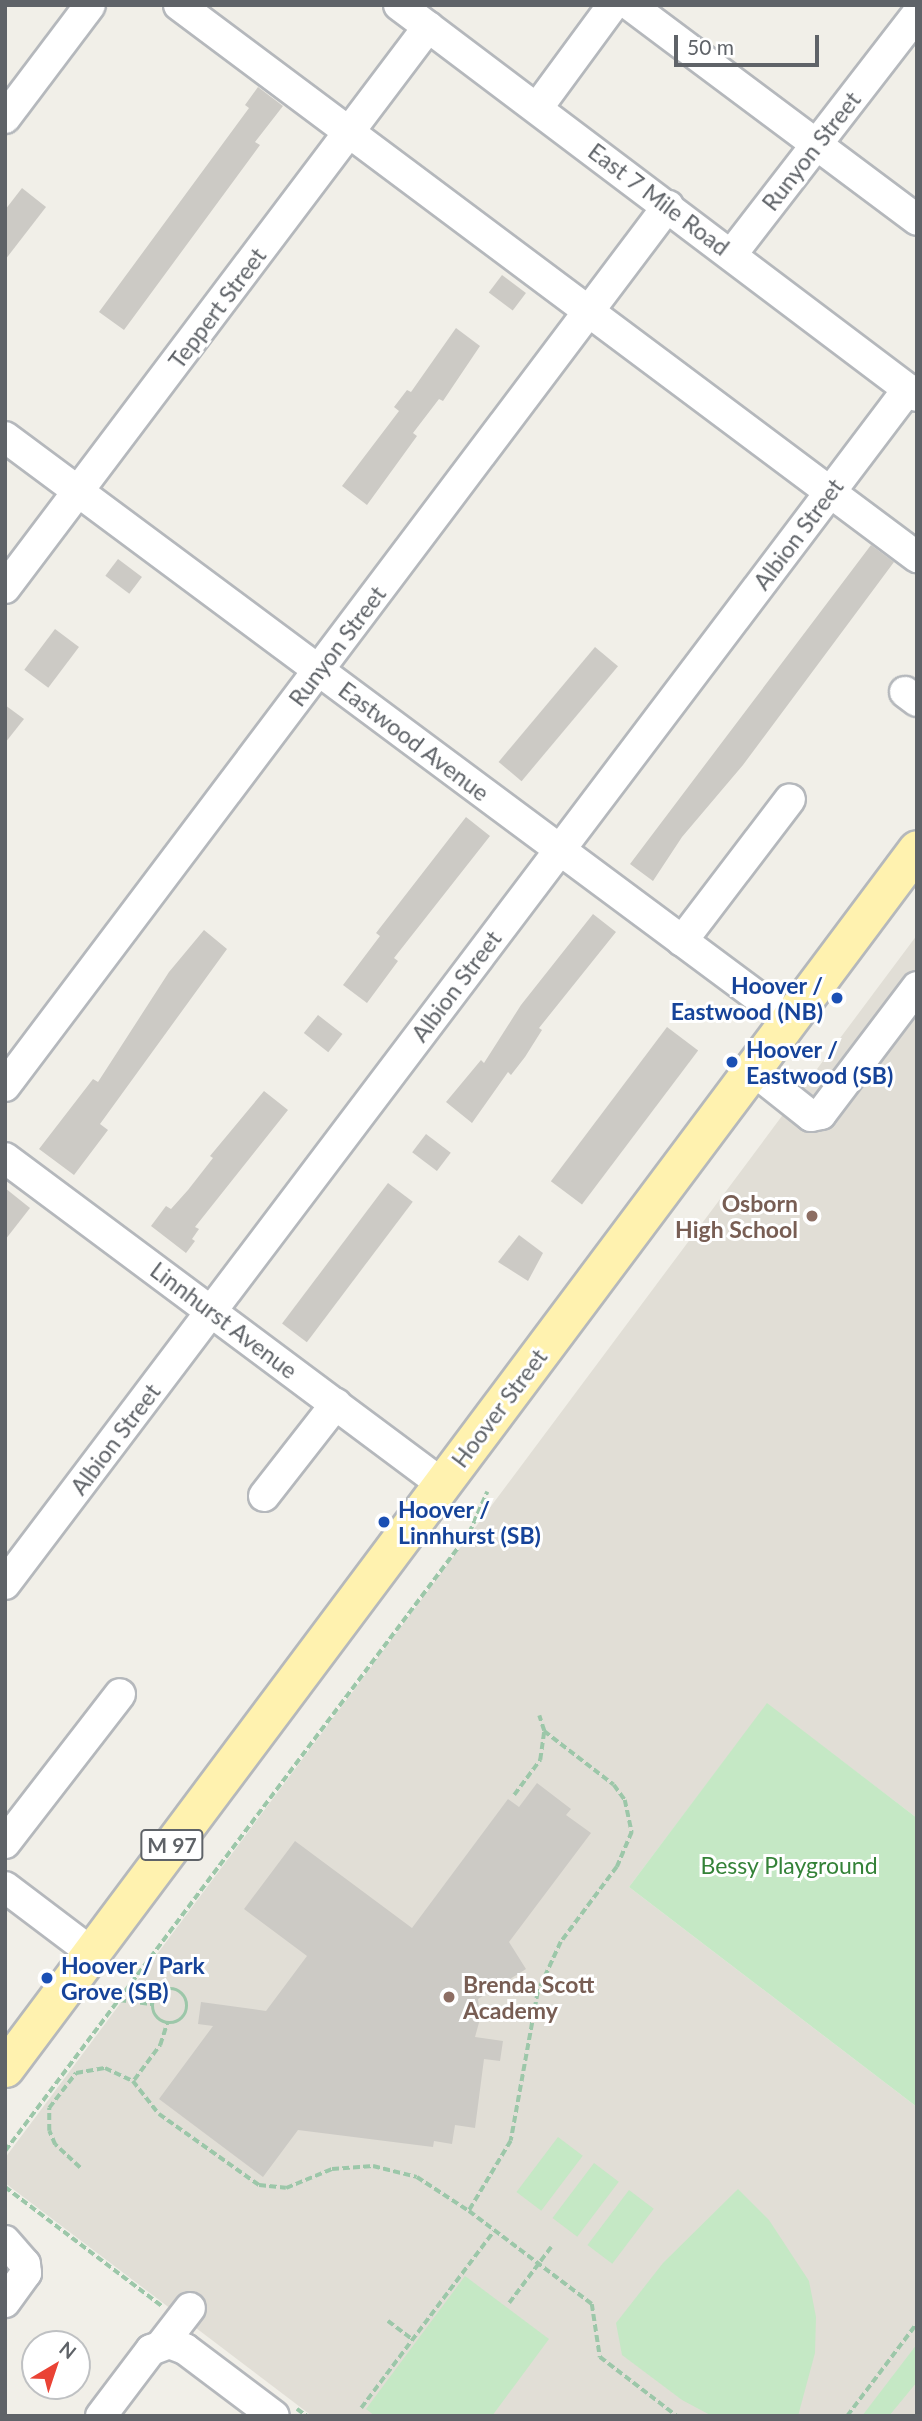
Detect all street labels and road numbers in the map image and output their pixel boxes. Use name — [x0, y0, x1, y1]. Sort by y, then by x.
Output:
street label: Runyon Street — [756, 86, 866, 216]
street label: East 7 Mile Road — [583, 137, 735, 261]
street label: Teppert Street — [163, 242, 271, 374]
street label: Albion Street — [747, 473, 849, 595]
street label: Runyon Street — [283, 581, 391, 711]
street label: Eastwood Avenue — [333, 675, 495, 807]
street label: Albion Street — [405, 925, 507, 1047]
street label: Linnhurst Avenue — [145, 1256, 303, 1384]
street label: Hoover Street — [445, 1343, 553, 1473]
street label: Albion Street — [64, 1378, 166, 1500]
road number: M 97 — [139, 1828, 205, 1862]

